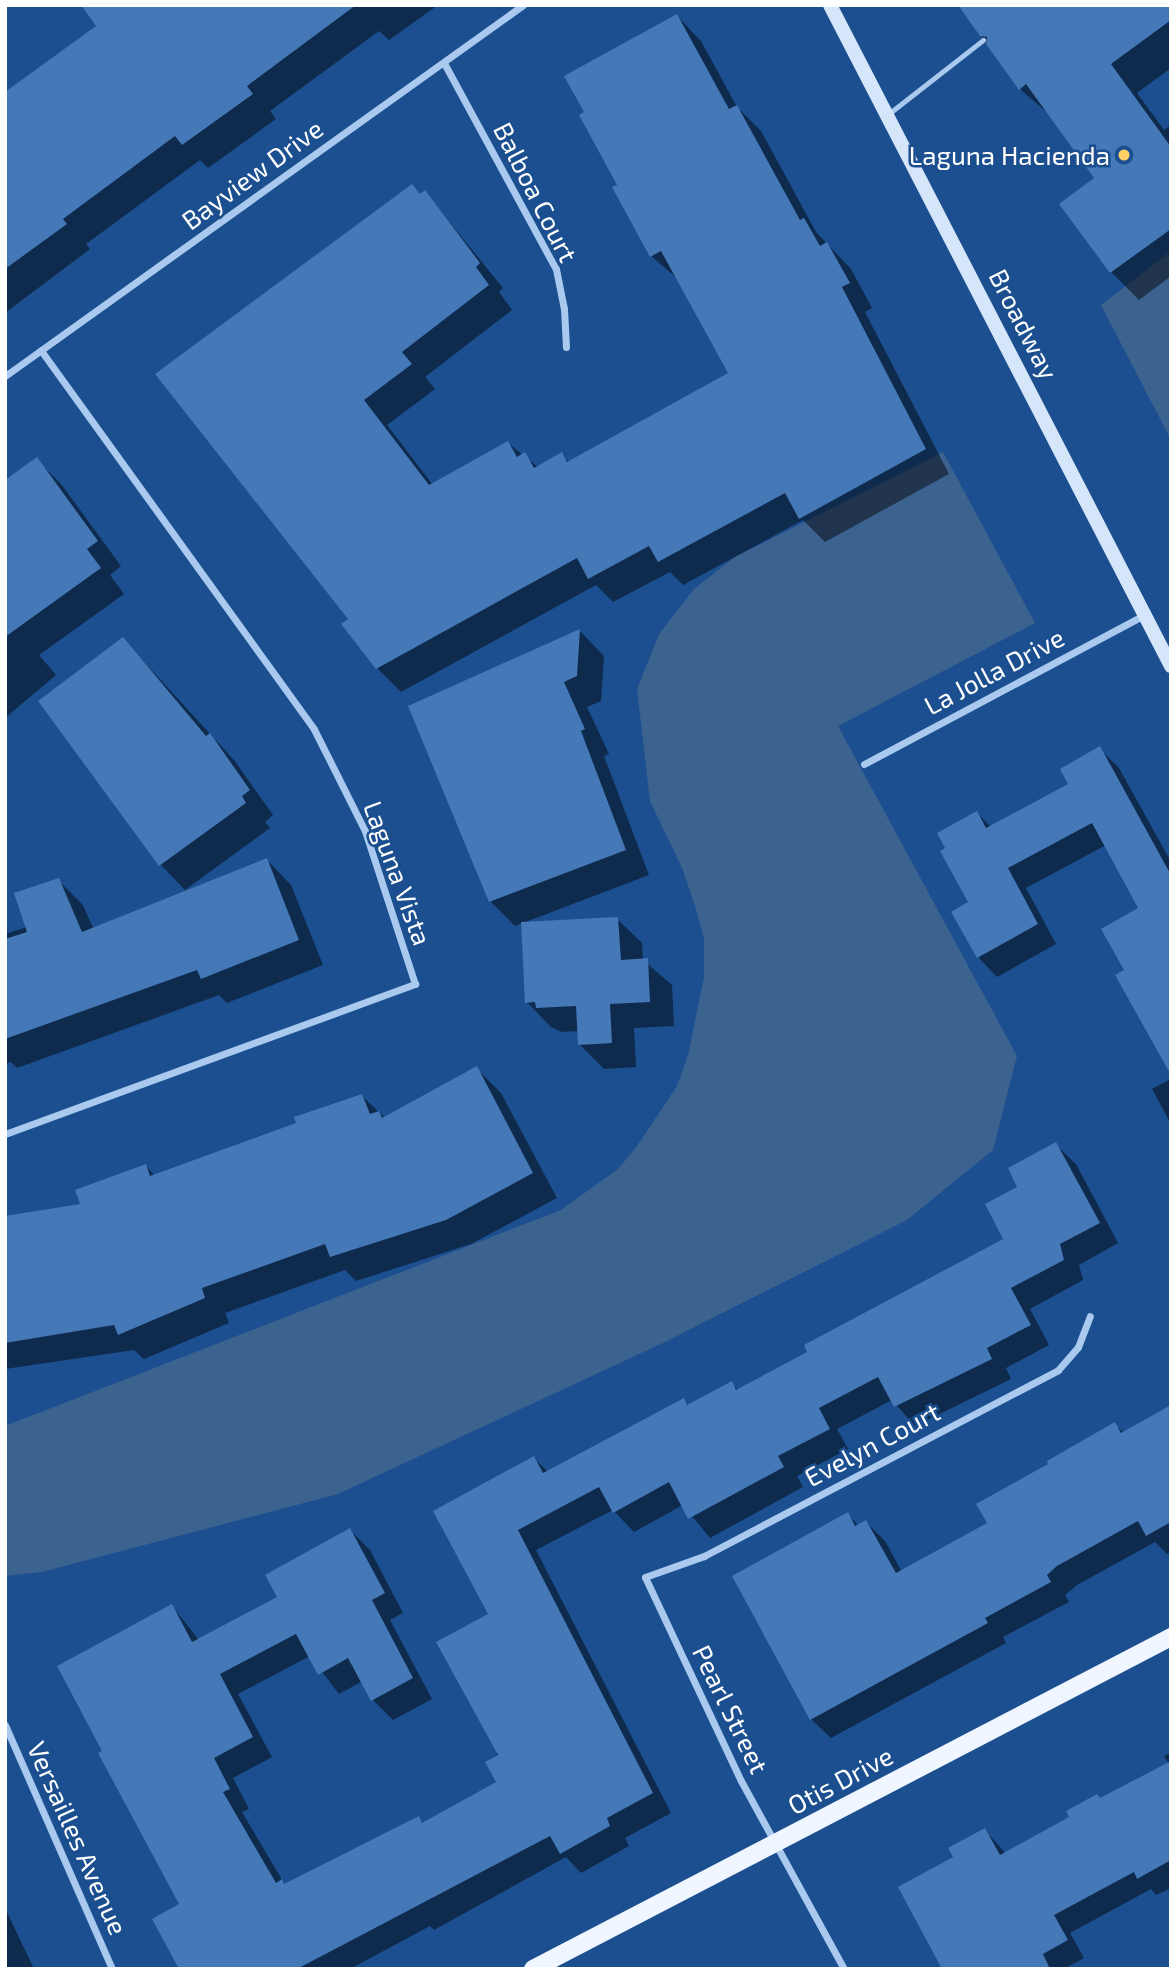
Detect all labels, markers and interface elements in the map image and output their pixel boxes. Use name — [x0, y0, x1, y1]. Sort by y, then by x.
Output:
street label: Bayview Drive — [175, 112, 329, 236]
street label: Balboa Court — [487, 117, 585, 267]
place label: Laguna Hacienda — [909, 139, 1110, 171]
marker: Laguna Hacienda — [1116, 147, 1132, 163]
street label: Broadway — [983, 264, 1065, 384]
street label: La Jolla Drive — [919, 621, 1069, 721]
street label: Laguna Vista — [357, 796, 439, 950]
street label: Evelyn Court — [799, 1395, 945, 1493]
street label: Pearl Street — [686, 1639, 776, 1779]
street label: Versailles Avenue — [21, 1736, 135, 1940]
street label: Otis Drive — [782, 1739, 898, 1821]

